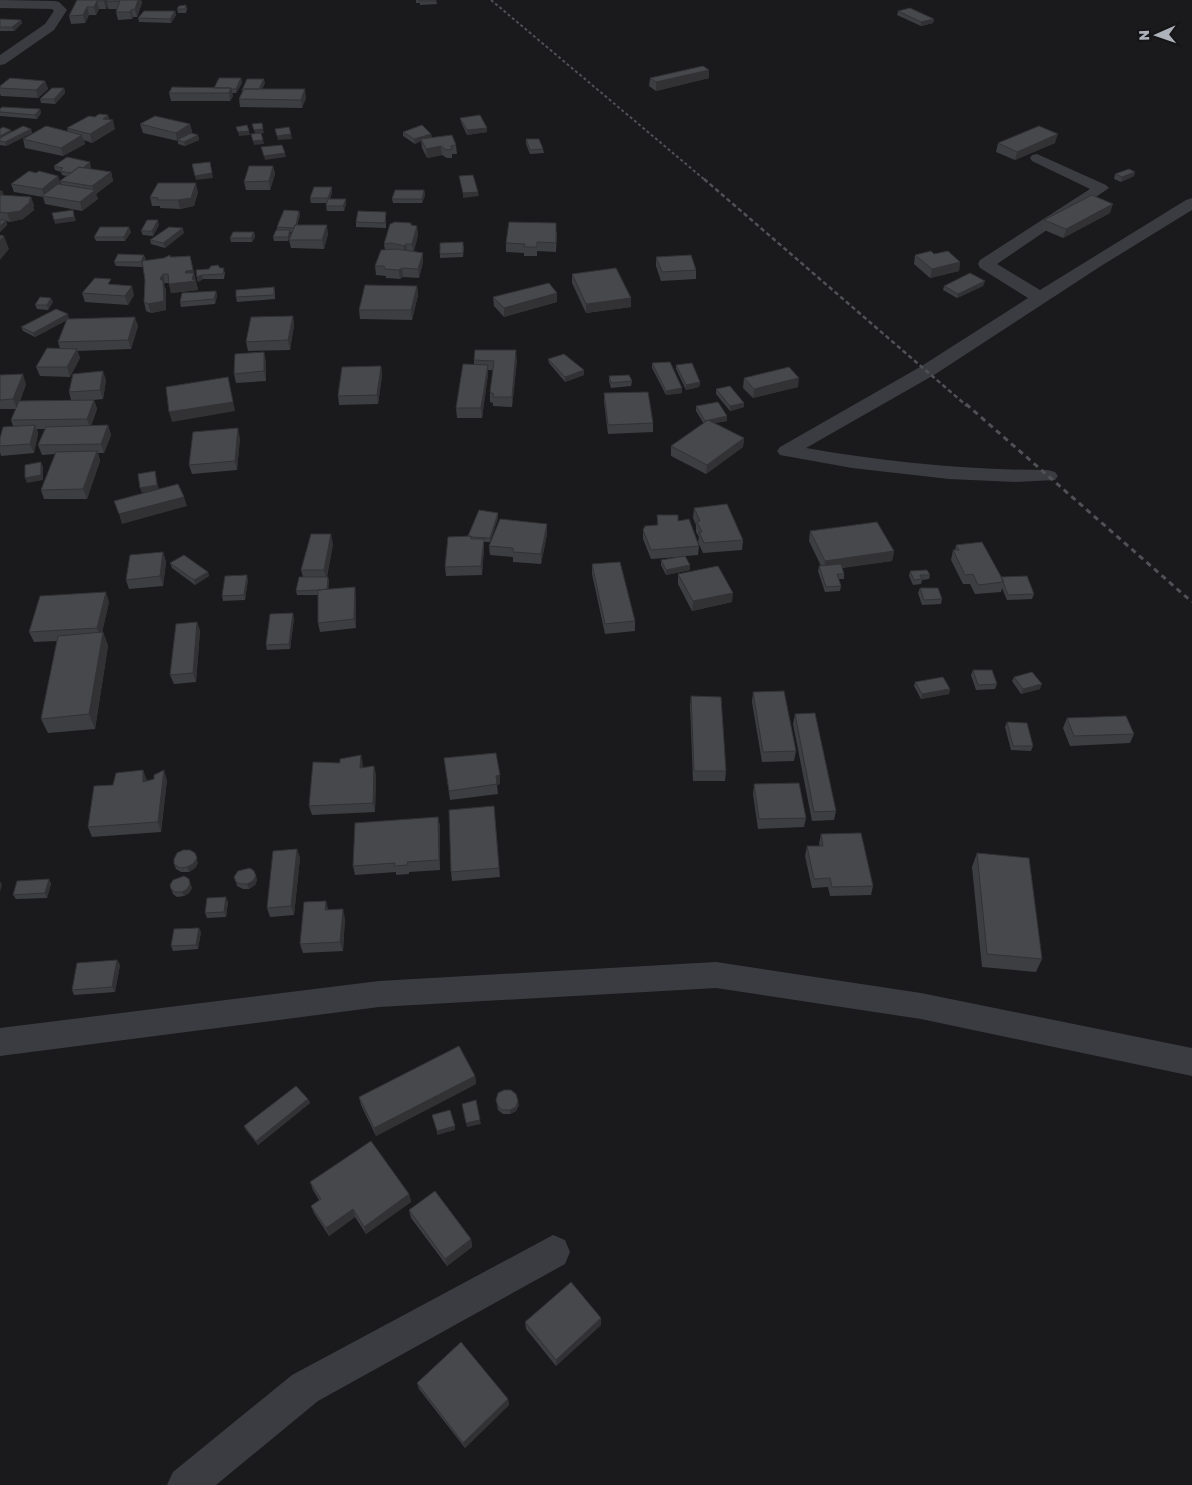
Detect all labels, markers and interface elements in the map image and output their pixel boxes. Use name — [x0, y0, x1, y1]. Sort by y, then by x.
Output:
north arrow — [1132, 10, 1182, 60]
text: N — [1135, 30, 1152, 41]

